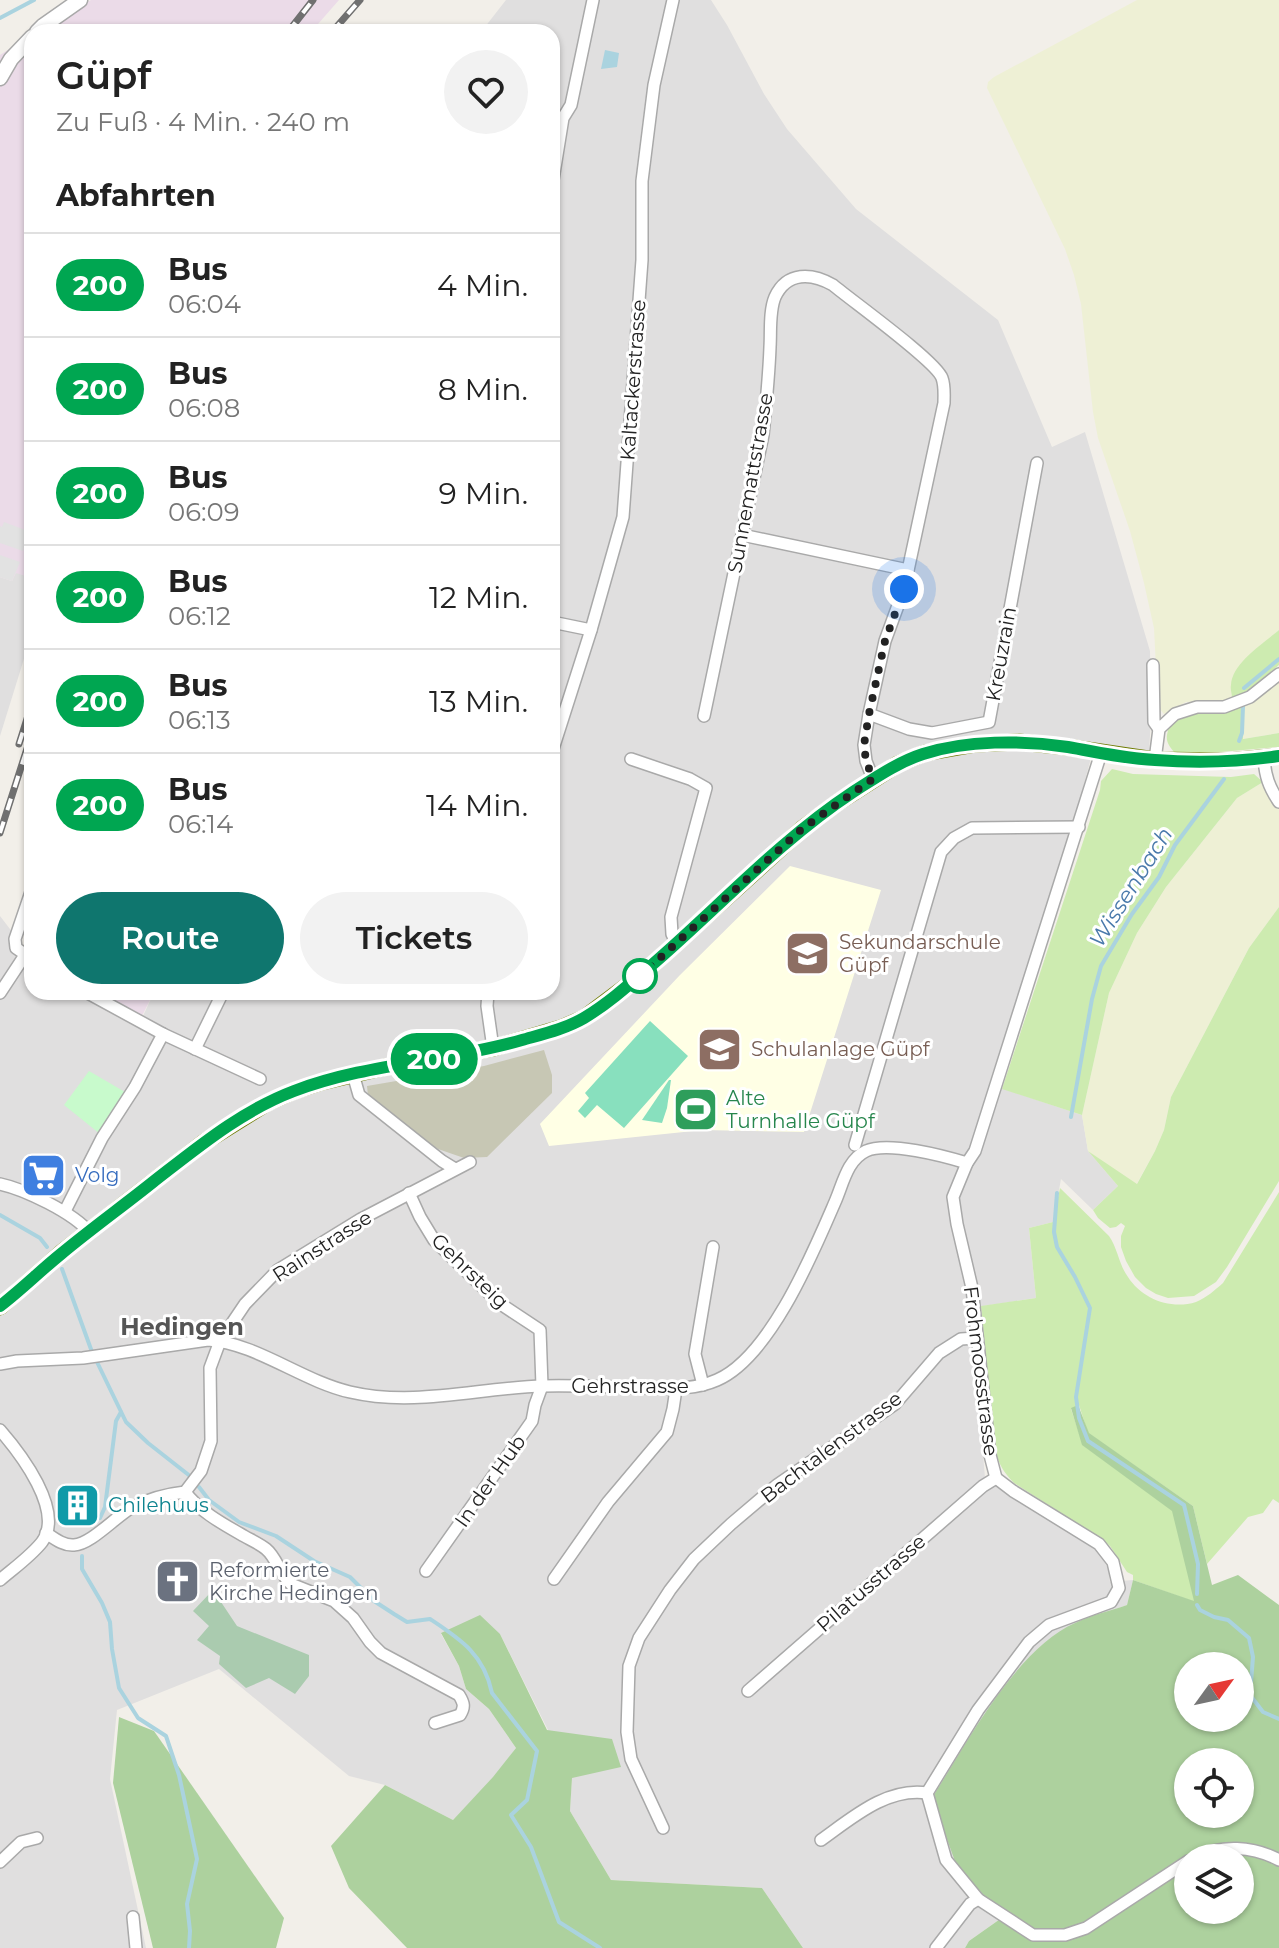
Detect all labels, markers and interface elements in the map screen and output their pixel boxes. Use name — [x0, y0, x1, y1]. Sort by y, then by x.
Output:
button: heart — [444, 50, 528, 134]
text: Güpf — [56, 52, 151, 99]
text: Zu Fuß · 4 Min. · 240 m — [56, 106, 350, 138]
text: Abfahrten — [56, 177, 216, 214]
text: Bus — [168, 251, 228, 288]
text: 4 Min. — [437, 267, 528, 304]
text: 200 — [73, 268, 127, 302]
text: 06:04 — [168, 288, 241, 320]
street label: Kaltackerstrasse — [615, 299, 651, 461]
text: Bus — [168, 355, 228, 392]
text: 8 Min. — [438, 371, 528, 408]
text: 200 — [73, 372, 127, 406]
street label: Sunnemattstrasse — [722, 391, 778, 575]
text: 06:08 — [168, 392, 240, 424]
text: Bus — [168, 459, 228, 496]
text: 9 Min. — [439, 475, 528, 512]
text: 200 — [73, 476, 127, 510]
text: 06:09 — [168, 496, 240, 528]
text: Bus — [168, 563, 228, 600]
your location — [884, 569, 924, 609]
text: 12 Min. — [429, 579, 528, 616]
text: 200 — [73, 580, 127, 614]
text: 06:12 — [168, 600, 231, 632]
street label: Kreuzrain — [981, 605, 1021, 703]
text: Bus — [168, 667, 228, 704]
text: 13 Min. — [429, 683, 528, 720]
text: 200 — [73, 684, 127, 718]
text: 06:13 — [168, 704, 231, 736]
text: Bus — [168, 771, 228, 808]
text: 14 Min. — [426, 787, 528, 824]
text: 200 — [73, 788, 127, 822]
text: 06:14 — [168, 808, 233, 840]
water label: Wissenbach — [1083, 822, 1179, 952]
button: Route — [56, 892, 284, 984]
button: Tickets — [300, 892, 528, 984]
school or university icon: Sekundarschule Güpf — [784, 929, 832, 977]
place label: Sekundarschule Güpf — [839, 930, 1001, 977]
unlabelled marker — [623, 959, 657, 993]
school or university icon: Schulanlage Güpf — [696, 1025, 744, 1073]
line badge: 200 — [388, 1033, 480, 1085]
place label: Schulanlage Güpf — [751, 1037, 931, 1061]
text: 200 — [407, 1042, 461, 1076]
sports icon: Alte Turnhalle Güpf — [671, 1086, 719, 1134]
place label: Alte Turnhalle Güpf — [726, 1086, 876, 1133]
supermarket icon: Volg — [20, 1151, 68, 1199]
place label: Volg — [75, 1163, 119, 1187]
street label: Rainstrasse — [268, 1205, 376, 1287]
street label: Gehrsteig — [427, 1228, 513, 1314]
street label: Frohmoosstrasse — [959, 1285, 1003, 1457]
district label: Hedingen — [120, 1312, 244, 1341]
street label: Gehrstrasse — [571, 1374, 689, 1398]
street label: Bachtalenstrasse — [756, 1386, 906, 1508]
street label: In der Hub — [449, 1430, 531, 1532]
building icon: Chilehuus — [53, 1481, 101, 1529]
place label: Chilehuus — [108, 1493, 209, 1517]
street label: Pilatusstrasse — [812, 1529, 930, 1637]
church icon: Reformierte Kirche Hedingen — [154, 1557, 202, 1605]
place label: Reformierte Kirche Hedingen — [209, 1558, 378, 1605]
north arrow — [1174, 1652, 1254, 1732]
map controls — [1174, 1652, 1254, 1924]
button: locate — [1174, 1748, 1254, 1828]
button: layers — [1174, 1844, 1254, 1924]

